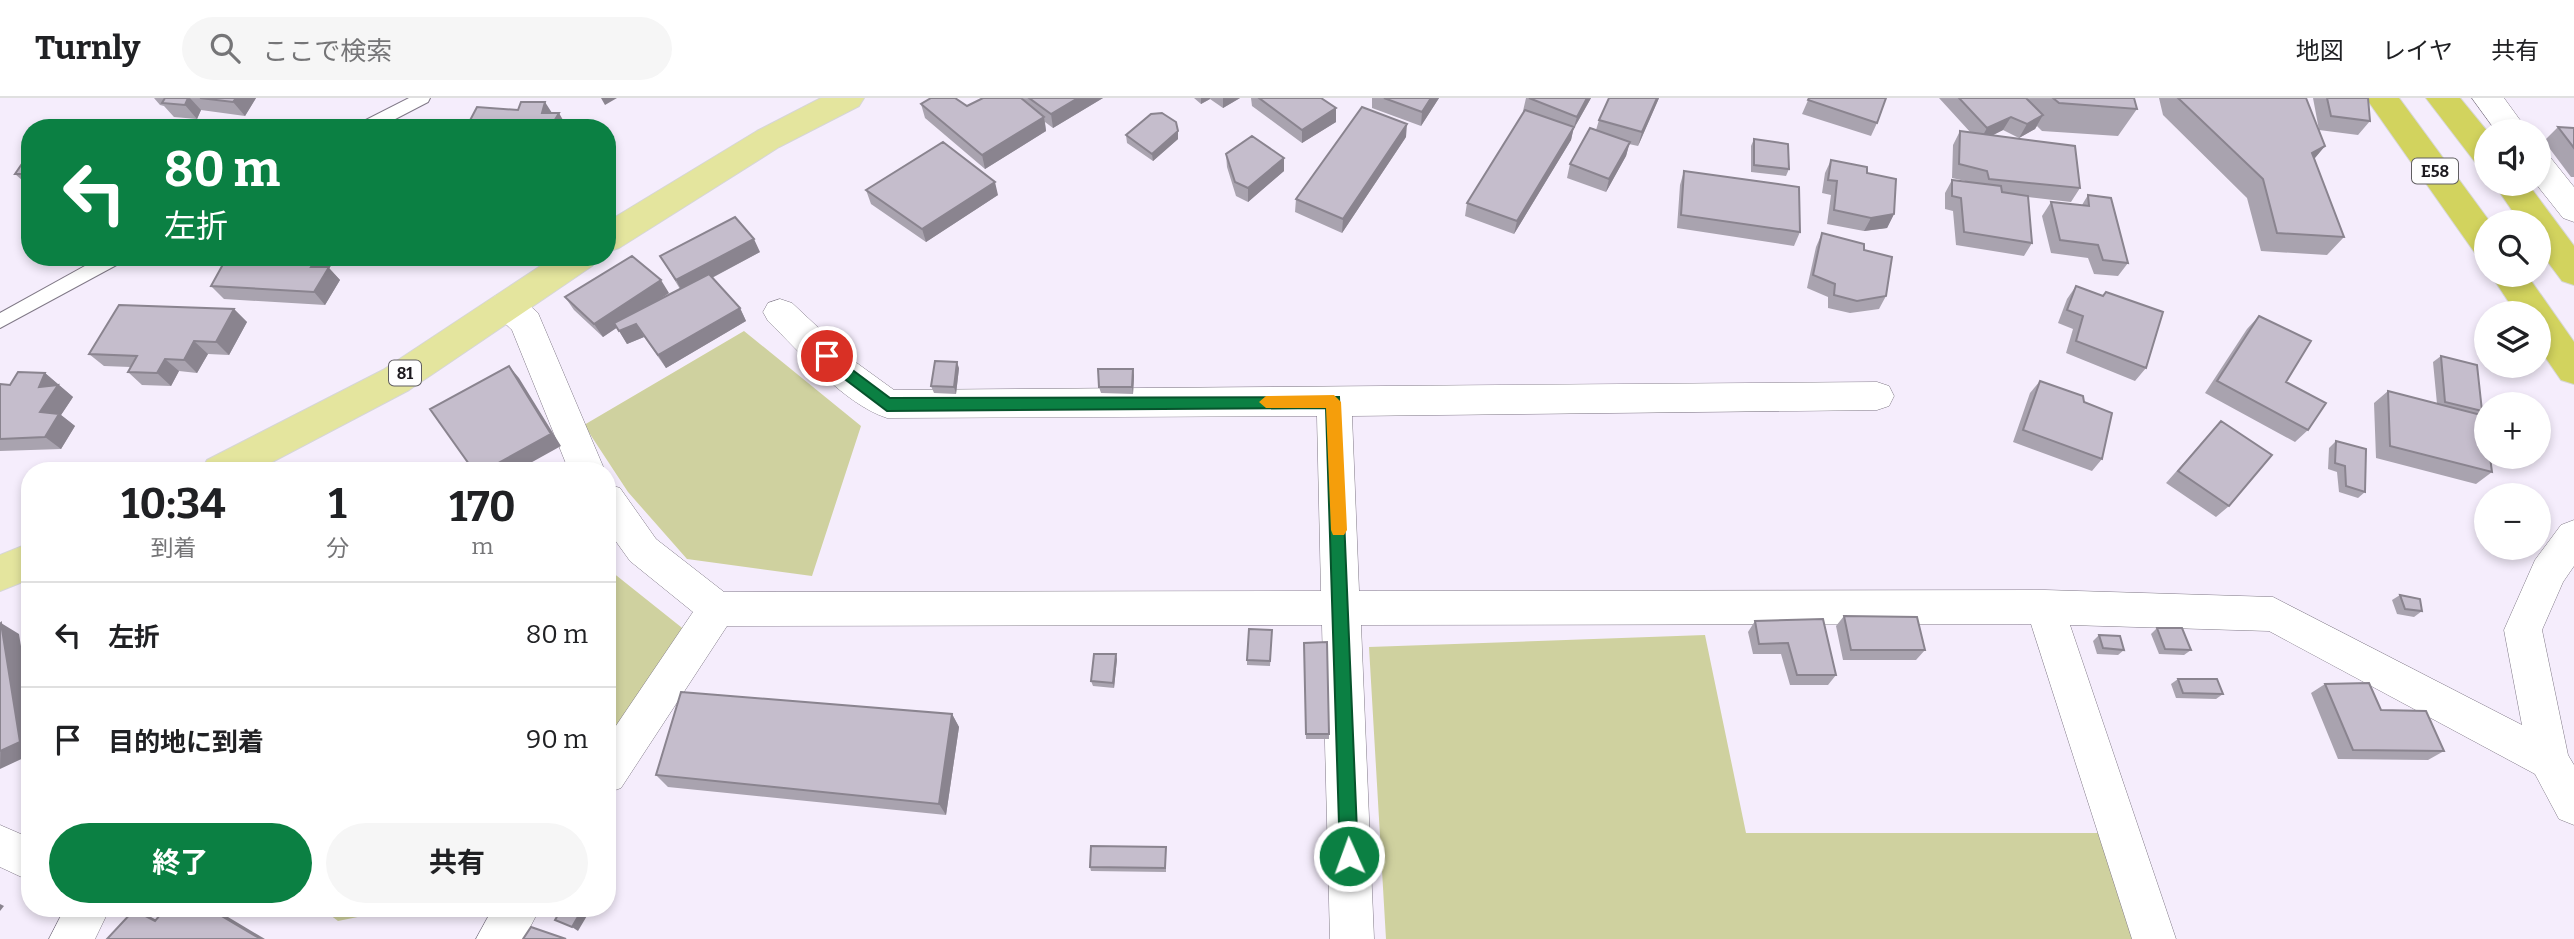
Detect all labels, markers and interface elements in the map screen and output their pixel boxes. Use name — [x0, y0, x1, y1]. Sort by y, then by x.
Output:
search box — [182, 17, 672, 80]
text: Turnly — [35, 28, 140, 68]
icon: search — [206, 29, 244, 67]
text: ここで検索 — [262, 36, 392, 67]
text: 地図 — [2296, 37, 2344, 65]
text: レイヤ — [2382, 37, 2453, 65]
text: 共有 — [2491, 37, 2539, 65]
map controls — [2474, 119, 2551, 560]
button: sound — [2474, 119, 2551, 196]
text: 80 m — [164, 140, 280, 199]
icon: left — [49, 147, 140, 238]
road number: E58 — [2412, 158, 2458, 184]
text: 左折 — [164, 207, 228, 245]
button: search — [2474, 210, 2551, 287]
button: layers — [2474, 301, 2551, 378]
pin — [797, 326, 857, 386]
icon: arrive — [808, 337, 846, 375]
road number: 81 — [389, 360, 421, 386]
button: + — [2474, 392, 2551, 469]
text: 10:34 — [121, 479, 226, 529]
text: 1 — [328, 479, 347, 529]
text: 170 — [449, 482, 516, 532]
button: − — [2474, 483, 2551, 560]
text: m — [472, 532, 493, 560]
text: 到着 — [151, 534, 197, 562]
text: 分 — [326, 534, 349, 562]
icon: left — [49, 616, 87, 654]
text: 80 m — [526, 619, 588, 650]
text: 左折 — [108, 622, 160, 653]
icon: arrive — [49, 721, 87, 759]
text: 90 m — [526, 724, 588, 755]
text: 目的地に到着 — [108, 727, 264, 758]
position arrow — [1312, 819, 1386, 893]
button: 終了 — [49, 823, 312, 903]
button: 共有 — [326, 823, 588, 903]

